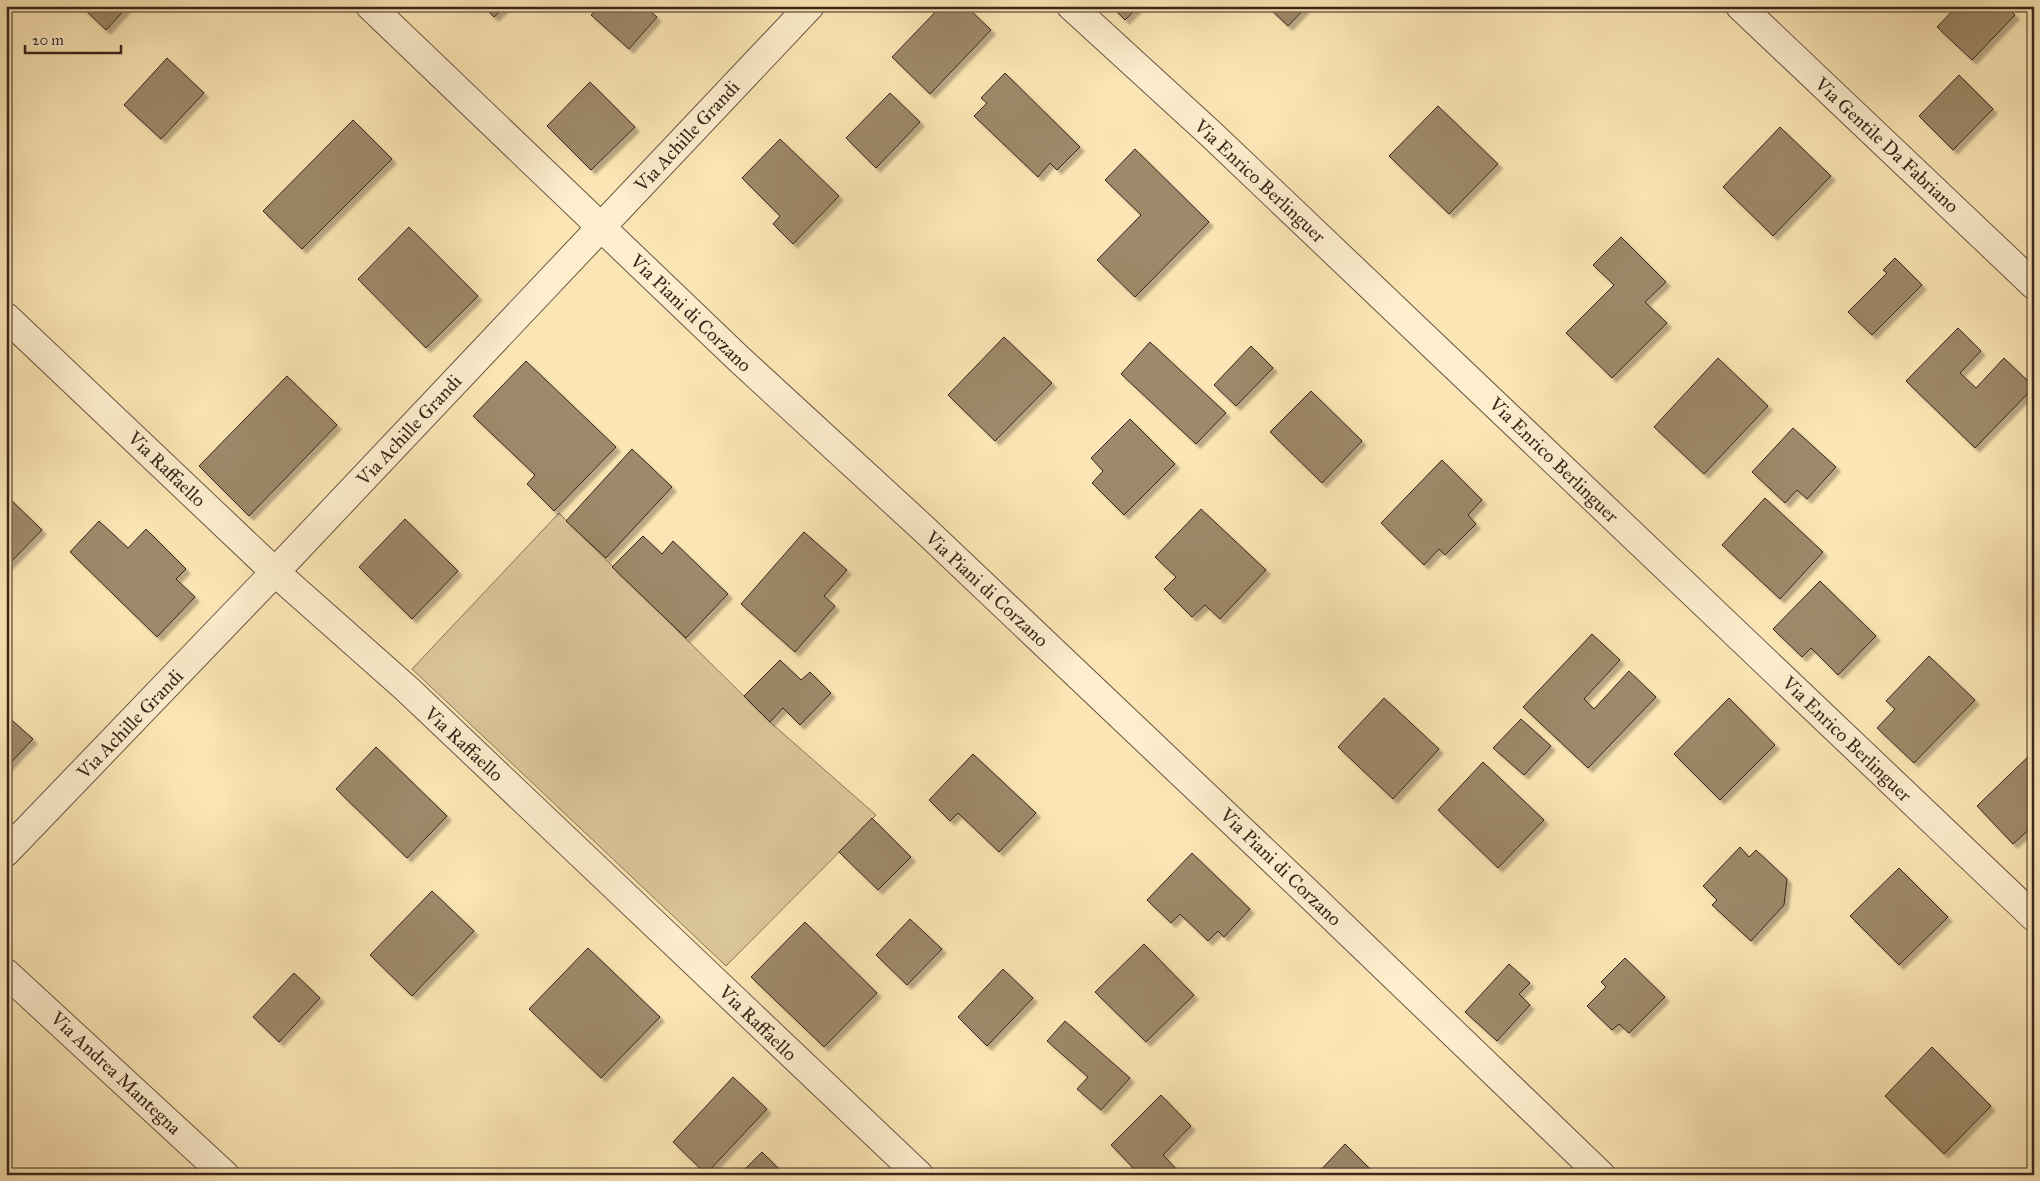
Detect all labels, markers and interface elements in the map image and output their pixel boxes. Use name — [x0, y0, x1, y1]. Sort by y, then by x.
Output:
scale bar — [25, 22, 121, 54]
text: 20 m — [32, 31, 64, 49]
street label: Via Gentile Da Fabriano — [1810, 72, 1964, 218]
street label: Via Achille Grandi — [629, 76, 744, 197]
street label: Via Enrico Berlinguer — [1188, 114, 1331, 249]
street label: Via Piani di Corzano — [625, 249, 757, 377]
street label: Via Achille Grandi — [351, 370, 466, 491]
street label: Via Enrico Berlinguer — [1483, 392, 1624, 529]
street label: Via Raffaello — [123, 426, 211, 512]
street label: Via Piani di Corzano — [920, 525, 1053, 652]
street label: Via Achille Grandi — [71, 664, 188, 784]
street label: Via Enrico Berlinguer — [1776, 671, 1917, 808]
street label: Via Raffaello — [419, 701, 508, 786]
street label: Via Piani di Corzano — [1215, 803, 1347, 931]
street label: Via Raffaello — [714, 980, 802, 1066]
street label: Via Andrea Mantegna — [45, 1006, 187, 1141]

